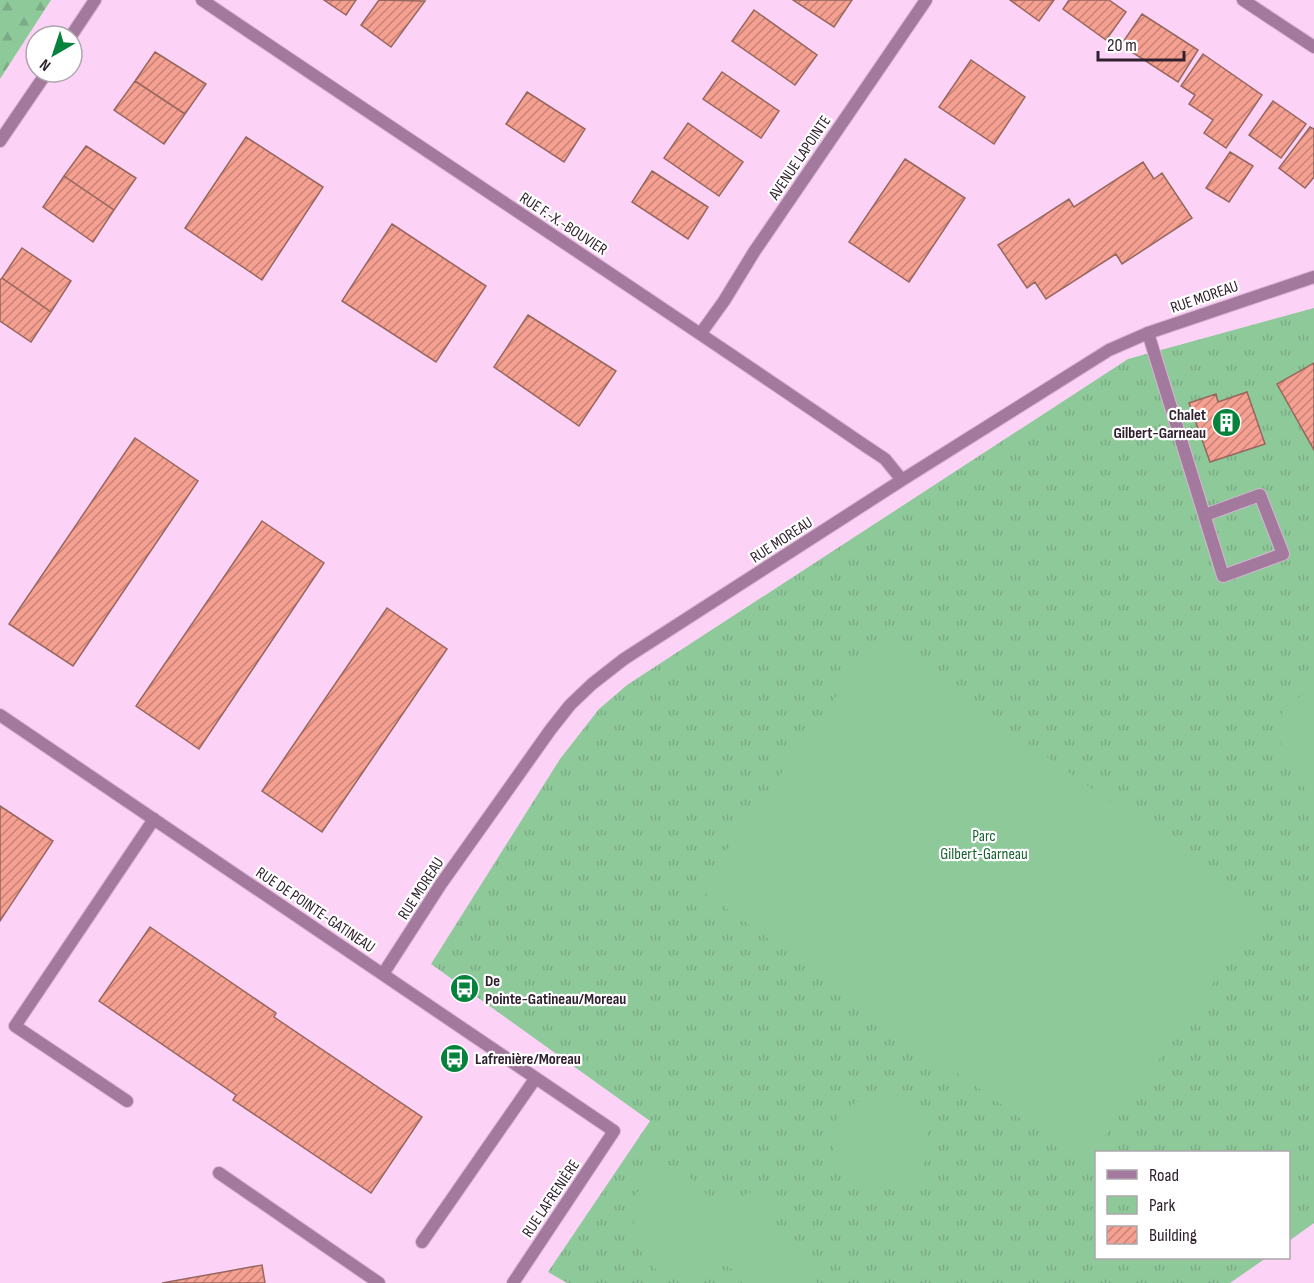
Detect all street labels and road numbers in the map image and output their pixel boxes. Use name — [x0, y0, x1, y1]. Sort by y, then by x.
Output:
street label: AVENUE LAPOINTE — [765, 112, 835, 204]
street label: RUE F.-X.-BOUVIER — [516, 189, 611, 260]
street label: RUE MOREAU — [1168, 277, 1241, 318]
street label: RUE MOREAU — [747, 513, 816, 567]
street label: RUE MOREAU — [394, 854, 448, 923]
street label: RUE DE POINTE-GATINEAU — [252, 863, 378, 957]
street label: RUE LAFRENIÈRE — [518, 1156, 584, 1241]

